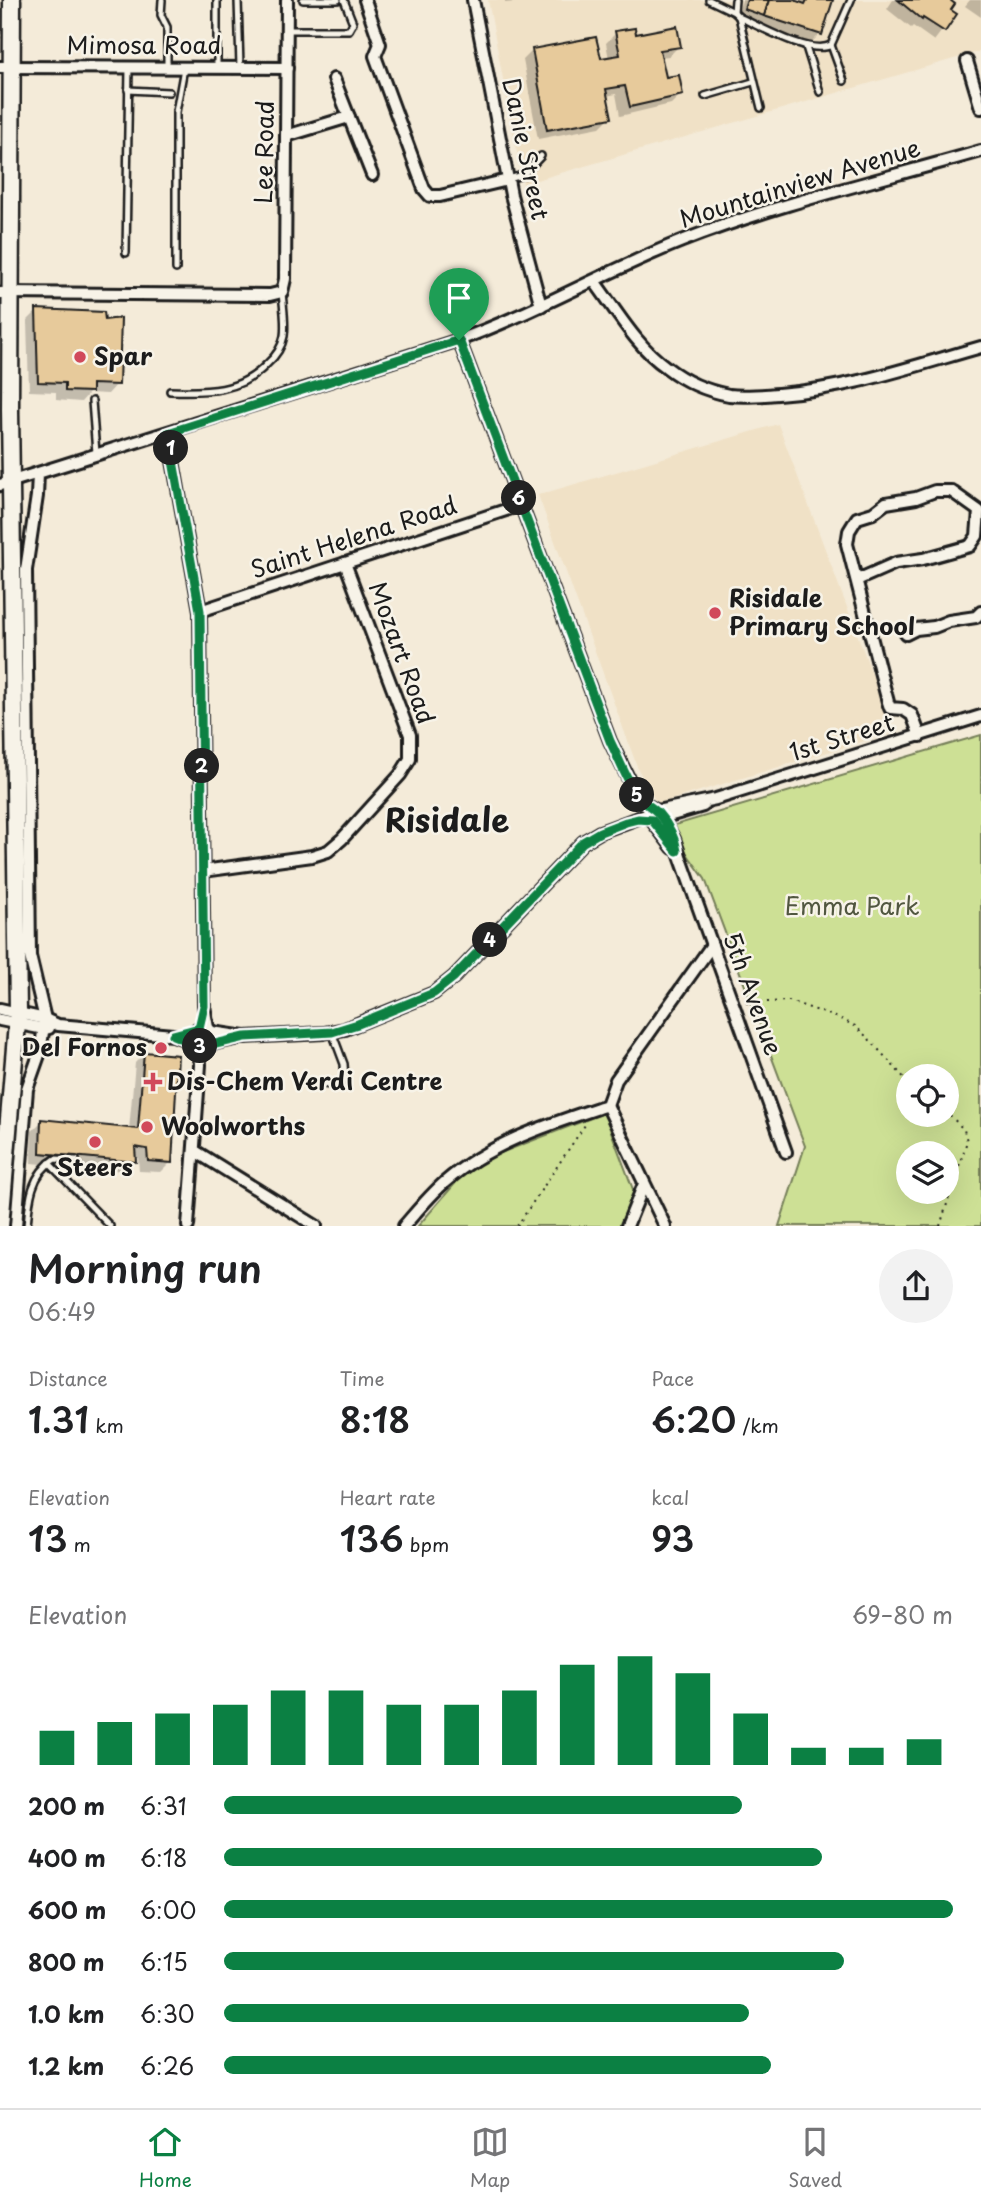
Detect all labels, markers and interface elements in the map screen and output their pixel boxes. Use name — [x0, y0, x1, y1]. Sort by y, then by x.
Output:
street label: Mimosa Road — [67, 26, 221, 62]
street label: Danie Street — [494, 74, 560, 223]
street label: Lee Road — [244, 100, 282, 204]
street label: Mountainview Avenue — [674, 128, 924, 236]
pin — [429, 268, 489, 340]
icon: arrive — [440, 279, 478, 317]
place label: Spar — [94, 337, 153, 373]
marker: Spar — [72, 349, 88, 365]
pin: 1 — [154, 430, 188, 466]
text: 1 — [166, 433, 175, 461]
pin: 6 — [502, 480, 536, 516]
text: 6 — [512, 483, 525, 511]
street label: Saint Helena Road — [246, 486, 461, 586]
street label: Mozart Road — [360, 576, 445, 729]
place label: Risidale Primary School — [729, 579, 915, 643]
marker: Risidale Primary School — [707, 605, 723, 621]
street label: 1st Street — [785, 703, 898, 769]
pin: 2 — [184, 748, 220, 784]
text: 2 — [195, 751, 208, 779]
pin: 5 — [620, 778, 654, 812]
text: 5 — [630, 780, 643, 808]
district label: Risidale — [385, 795, 509, 843]
park label: Emma Park — [784, 887, 920, 923]
pin: 4 — [472, 922, 508, 958]
text: 4 — [483, 925, 496, 953]
street label: 5th Avenue — [715, 927, 793, 1060]
place label: Del Fornos — [21, 1028, 147, 1064]
pin: 3 — [182, 1028, 218, 1064]
text: 3 — [193, 1031, 206, 1059]
marker: Del Fornos — [153, 1040, 169, 1056]
place label: Dis-Chem Verdi Centre — [167, 1062, 443, 1098]
map controls — [896, 1064, 959, 1204]
button: locate — [896, 1064, 959, 1127]
marker: Dis-Chem Verdi Centre — [145, 1074, 161, 1090]
place label: Woolworths — [161, 1107, 306, 1143]
marker: Woolworths — [139, 1119, 155, 1135]
marker: Steers — [87, 1134, 103, 1150]
button: layers — [896, 1141, 959, 1204]
place label: Steers — [57, 1148, 133, 1184]
text: Morning run — [28, 1239, 262, 1296]
button: share — [879, 1249, 953, 1323]
text: 06:49 — [28, 1294, 96, 1329]
text: Distance — [28, 1364, 108, 1392]
text: Time — [340, 1364, 385, 1392]
text: Pace — [651, 1364, 694, 1392]
text: 1.31 — [28, 1392, 89, 1445]
text: 8:18 — [340, 1392, 410, 1445]
text: 6:20 — [651, 1392, 736, 1445]
text: km — [89, 1411, 124, 1439]
text: /km — [736, 1411, 779, 1439]
text: Elevation — [28, 1483, 110, 1511]
text: Heart rate — [340, 1483, 436, 1511]
text: kcal — [651, 1483, 689, 1511]
text: 13 — [28, 1511, 67, 1564]
text: 136 — [340, 1511, 404, 1564]
text: 93 — [651, 1511, 694, 1564]
text: m — [67, 1530, 91, 1558]
text: bpm — [404, 1530, 449, 1558]
text: Elevation — [28, 1597, 127, 1632]
text: 69–80 m — [852, 1597, 953, 1632]
text: 200 m — [28, 1788, 105, 1823]
text: 6:31 — [140, 1788, 187, 1823]
text: 400 m — [28, 1840, 106, 1875]
text: 6:18 — [140, 1840, 187, 1875]
text: 600 m — [28, 1892, 106, 1927]
text: 6:00 — [140, 1892, 196, 1927]
text: 800 m — [28, 1944, 105, 1979]
text: 6:15 — [140, 1944, 188, 1979]
text: 1.0 km — [28, 1996, 105, 2031]
text: 6:30 — [140, 1996, 195, 2031]
text: 1.2 km — [28, 2048, 104, 2083]
text: 6:26 — [140, 2048, 194, 2083]
tab: Home — [139, 2123, 192, 2193]
tab: Map — [470, 2123, 510, 2193]
tab: Saved — [788, 2123, 842, 2193]

